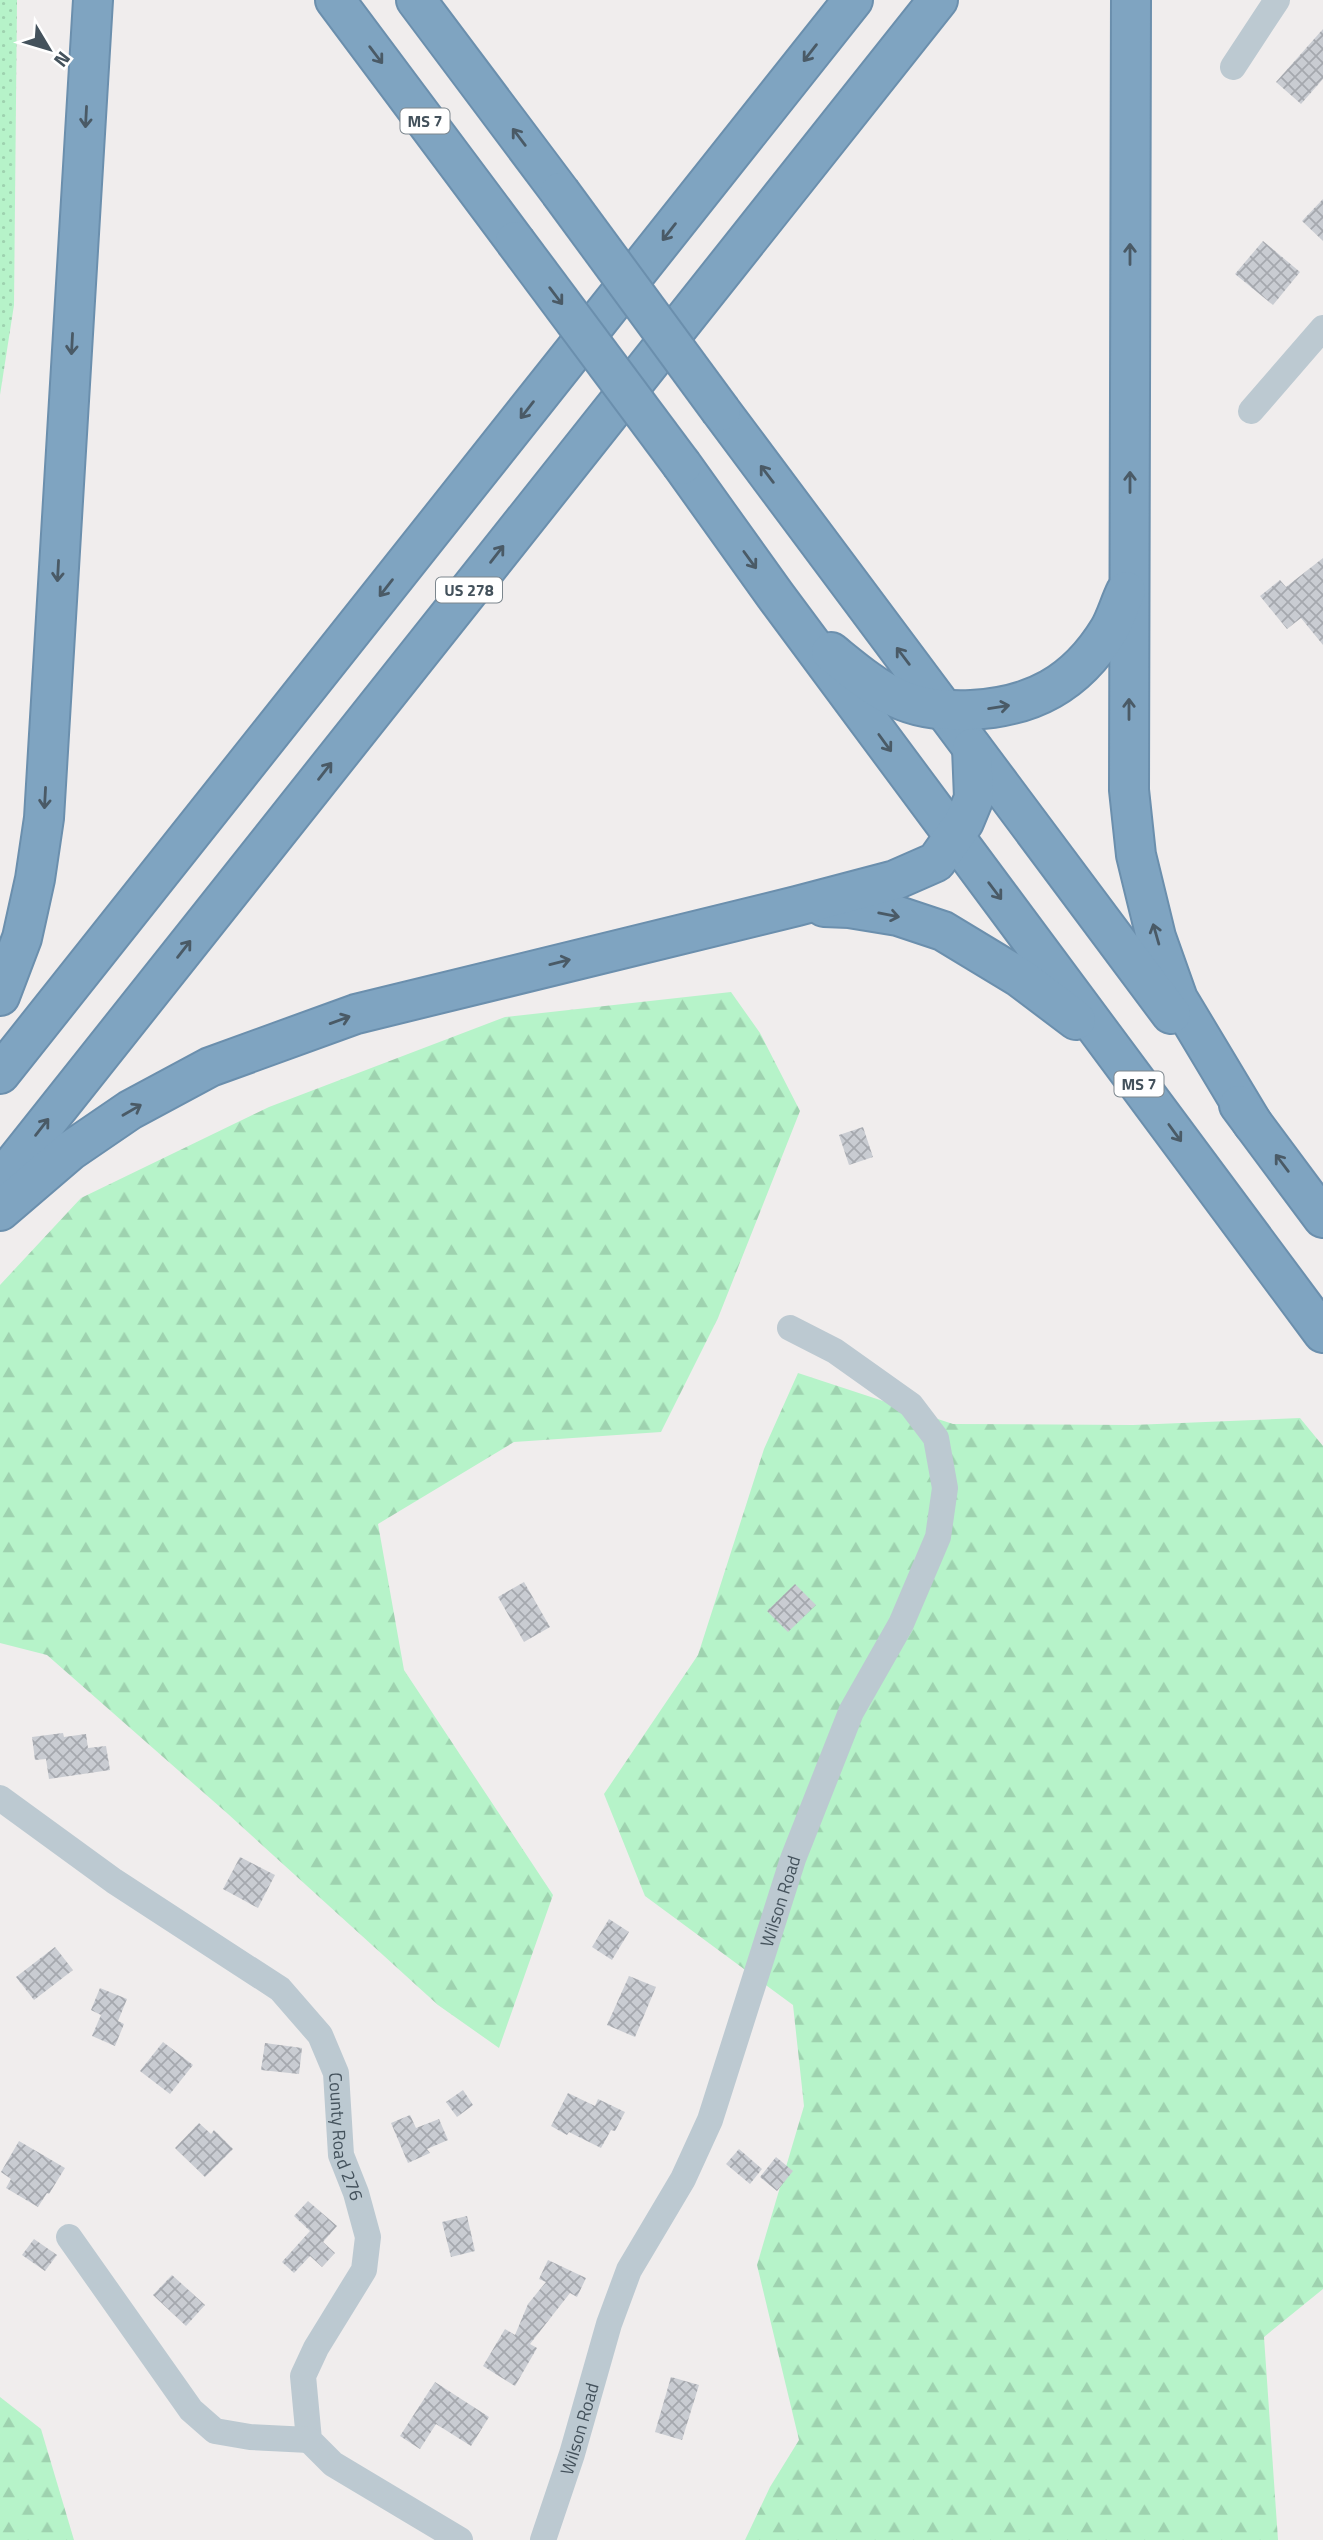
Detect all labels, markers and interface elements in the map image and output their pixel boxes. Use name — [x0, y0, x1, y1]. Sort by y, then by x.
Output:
north arrow — [14, 14, 84, 84]
one-way arrow — [803, 44, 818, 62]
one-way arrow — [368, 45, 383, 63]
text: N — [47, 46, 78, 74]
one-way arrow — [79, 105, 92, 128]
road number: MS 7 — [400, 108, 450, 134]
one-way arrow — [511, 129, 526, 147]
one-way arrow — [661, 222, 676, 240]
one-way arrow — [1123, 243, 1137, 266]
one-way arrow — [549, 286, 563, 305]
one-way arrow — [65, 332, 78, 355]
one-way arrow — [520, 400, 535, 418]
one-way arrow — [760, 465, 775, 484]
one-way arrow — [1123, 471, 1137, 494]
one-way arrow — [490, 546, 505, 564]
one-way arrow — [743, 550, 757, 569]
one-way arrow — [52, 559, 65, 582]
one-way arrow — [378, 578, 393, 597]
road number: US 278 — [436, 578, 502, 603]
one-way arrow — [896, 648, 911, 666]
one-way arrow — [1122, 698, 1136, 721]
one-way arrow — [988, 700, 1010, 713]
one-way arrow — [877, 734, 892, 753]
one-way arrow — [318, 762, 333, 780]
one-way arrow — [38, 787, 51, 809]
one-way arrow — [988, 881, 1003, 900]
one-way arrow — [877, 908, 900, 922]
one-way arrow — [1148, 923, 1161, 945]
one-way arrow — [176, 940, 191, 959]
one-way arrow — [548, 955, 571, 968]
one-way arrow — [328, 1012, 350, 1025]
road number: MS 7 — [1114, 1072, 1164, 1096]
one-way arrow — [121, 1103, 141, 1117]
one-way arrow — [35, 1119, 50, 1137]
one-way arrow — [1167, 1123, 1182, 1142]
one-way arrow — [1275, 1155, 1290, 1173]
street label: Wilson Road — [752, 1852, 807, 1950]
street label: County Road 276 — [322, 2072, 371, 2203]
street label: Wilson Road — [552, 2380, 605, 2478]

